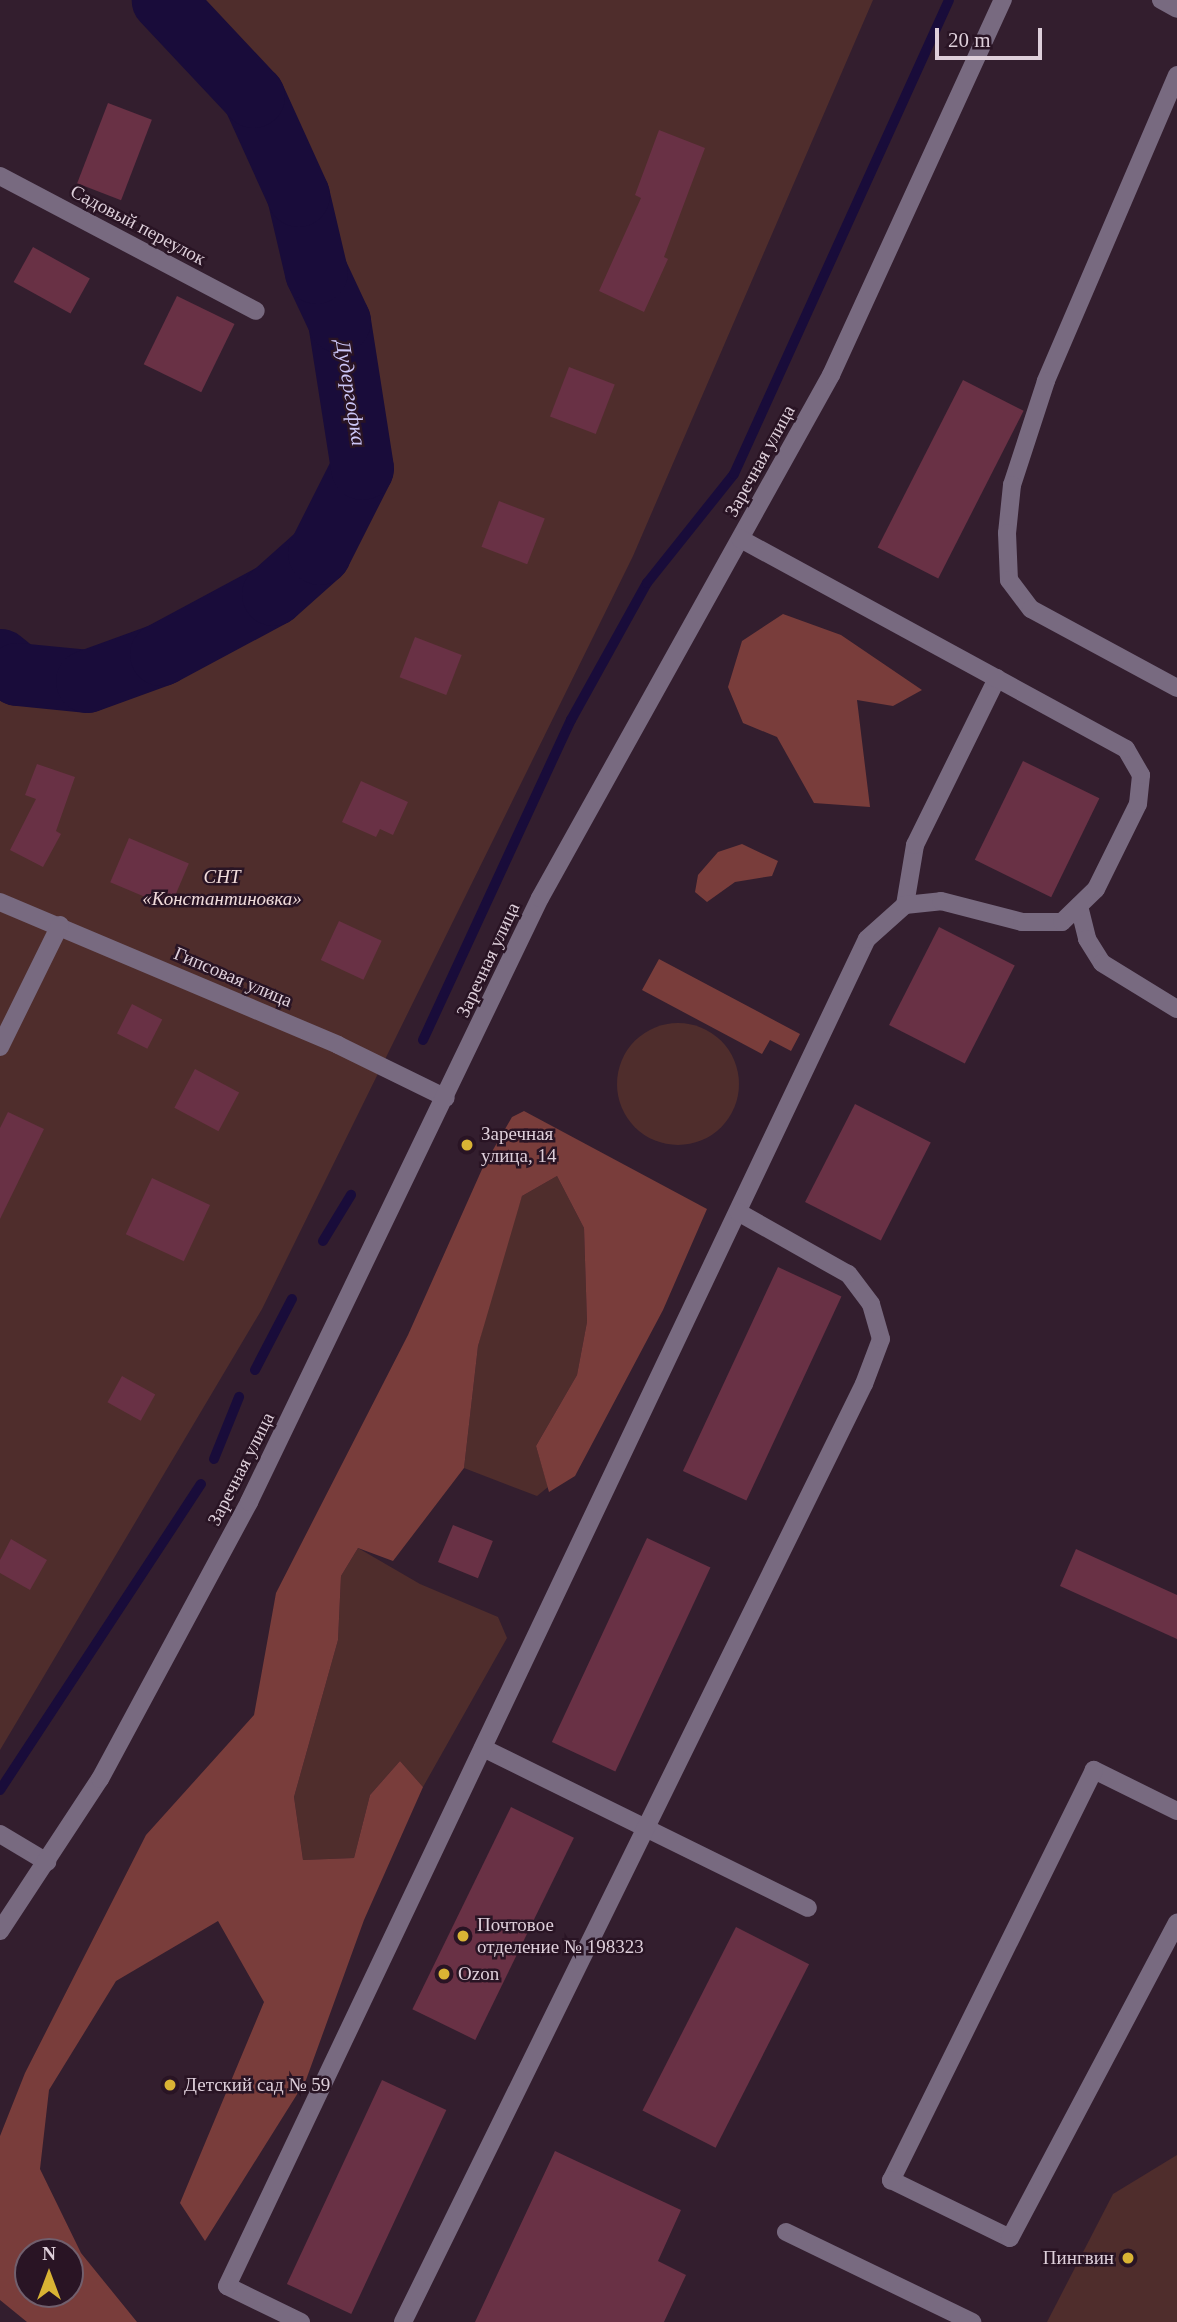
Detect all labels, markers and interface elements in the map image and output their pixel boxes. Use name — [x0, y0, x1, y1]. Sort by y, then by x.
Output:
scale bar — [939, 14, 1046, 58]
text: 20 m — [948, 28, 991, 52]
street label: Садовый переулок — [66, 180, 210, 270]
water label: Дудергофка — [330, 338, 372, 448]
street label: Заречная улица — [720, 401, 800, 521]
park label: СНТ «Константиновка» — [142, 866, 302, 910]
street label: Заречная улица — [451, 899, 525, 1021]
street label: Гипсовая улица — [171, 942, 295, 1012]
place label: Заречная улица, 14 — [481, 1123, 556, 1167]
marker: Заречная улица, 14 — [459, 1137, 475, 1153]
street label: Заречная улица — [203, 1409, 279, 1529]
place label: Почтовое отделение № 198323 — [477, 1914, 644, 1958]
marker: Почтовое отделение № 198323 — [455, 1928, 471, 1944]
place label: Ozon — [458, 1963, 499, 1985]
marker: Ozon — [436, 1966, 452, 1982]
place label: Детский сад № 59 — [184, 2074, 330, 2096]
marker: Детский сад № 59 — [162, 2077, 178, 2093]
north arrow — [14, 2238, 84, 2308]
text: N — [42, 2243, 56, 2264]
place label: Пингвин — [1043, 2247, 1114, 2269]
marker: Пингвин — [1120, 2250, 1136, 2266]

